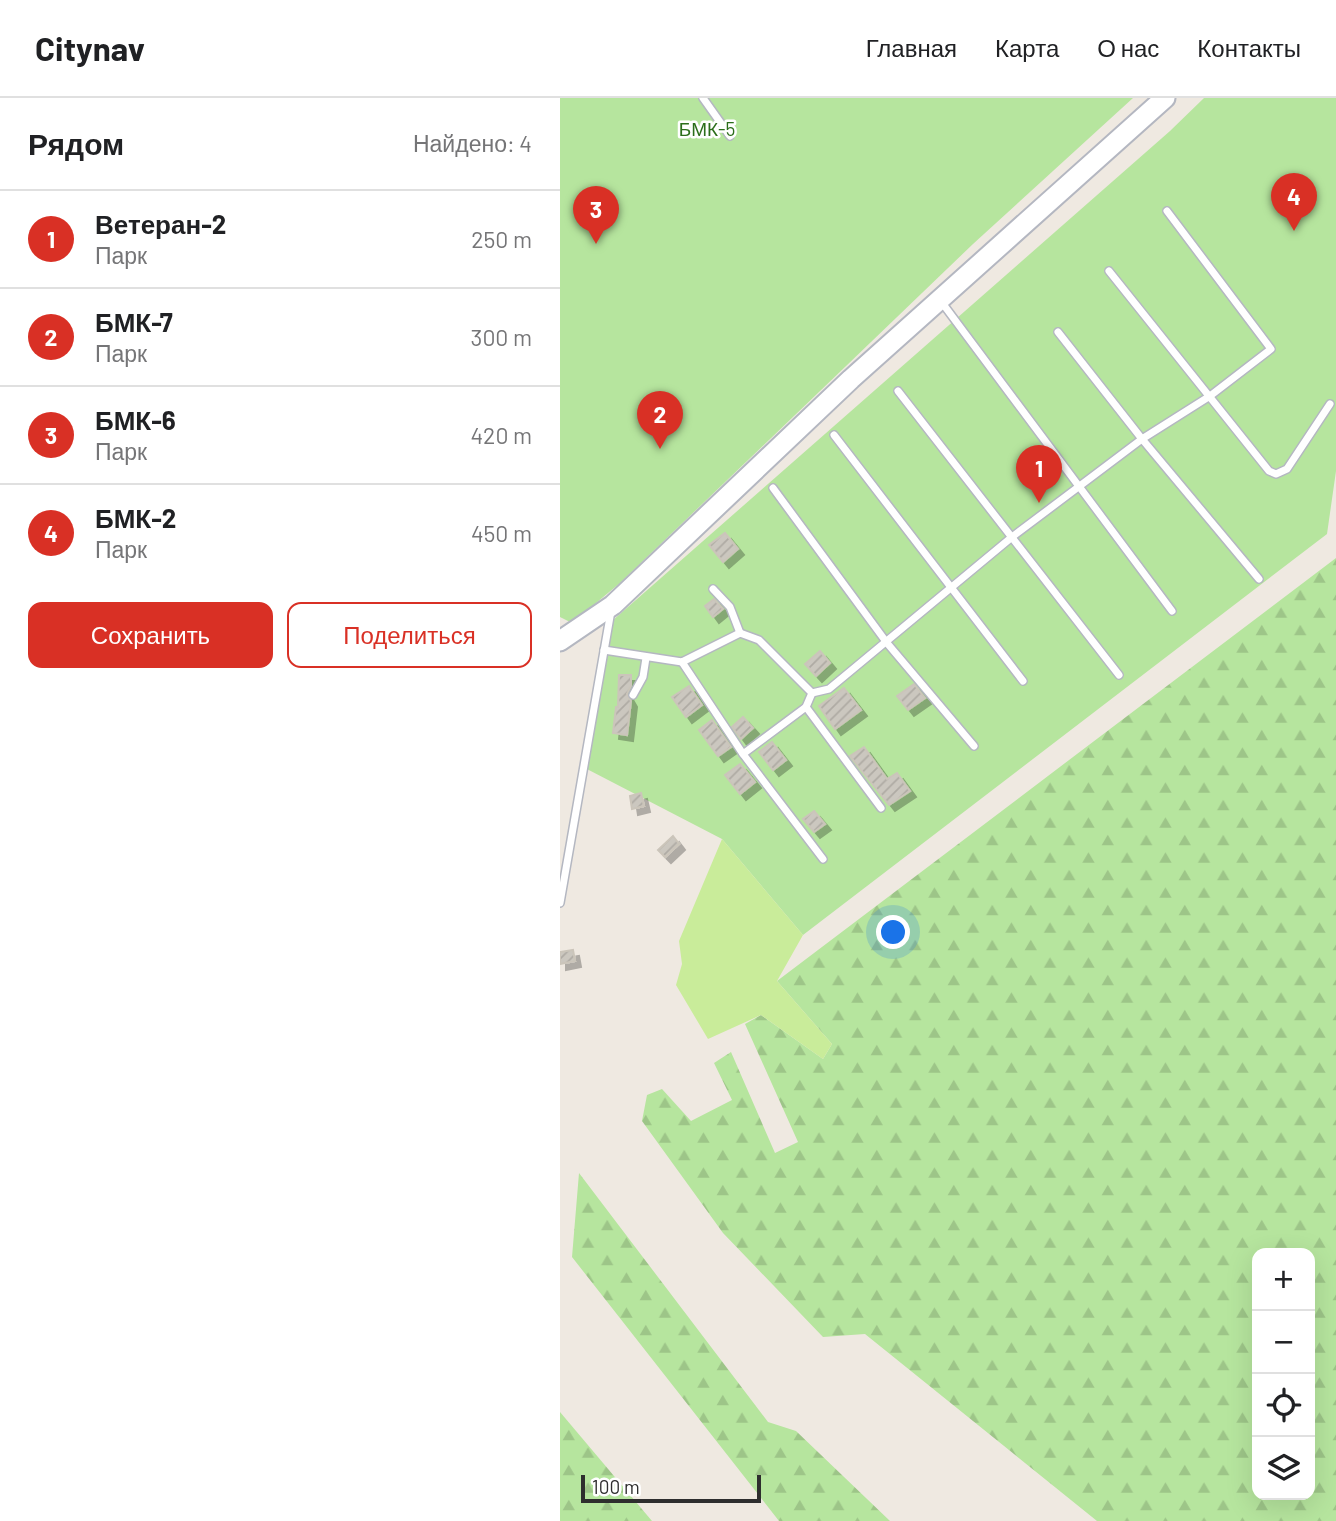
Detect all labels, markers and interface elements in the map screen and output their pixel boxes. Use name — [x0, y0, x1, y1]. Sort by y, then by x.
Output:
text: Citynav — [35, 28, 145, 68]
text: Главная — [866, 33, 957, 62]
text: Карта — [995, 33, 1059, 62]
text: О нас — [1097, 33, 1159, 62]
text: Контакты — [1197, 33, 1301, 62]
park label: БМК-5 — [679, 117, 735, 140]
text: Рядом — [28, 125, 124, 161]
text: Найдено: 4 — [413, 129, 532, 157]
pin: 4 — [1271, 173, 1317, 231]
pin: 3 — [573, 186, 619, 244]
text: Ветеран-2 — [95, 208, 226, 239]
text: 1 — [47, 225, 55, 253]
text: 250 m — [471, 225, 532, 253]
text: Парк — [95, 241, 147, 269]
text: БМК-7 — [95, 306, 173, 337]
text: 2 — [45, 323, 57, 351]
text: 300 m — [471, 323, 532, 351]
text: Парк — [95, 339, 147, 367]
pin: 2 — [637, 391, 683, 449]
text: БМК-6 — [95, 404, 176, 435]
text: 3 — [45, 421, 57, 449]
text: 420 m — [470, 421, 532, 449]
text: Парк — [95, 437, 147, 465]
pin: 1 — [1016, 445, 1062, 503]
text: БМК-2 — [95, 502, 176, 533]
text: 4 — [44, 519, 58, 547]
text: 450 m — [471, 519, 532, 547]
text: Парк — [95, 535, 147, 563]
button: Сохранить — [28, 602, 273, 668]
button: Поделиться — [287, 602, 532, 668]
your location — [876, 915, 910, 949]
map controls — [1252, 1248, 1315, 1500]
button: + — [1252, 1248, 1315, 1311]
button: − — [1252, 1311, 1315, 1374]
button: locate — [1252, 1374, 1315, 1437]
button: layers — [1252, 1437, 1315, 1500]
scale bar — [581, 1472, 761, 1504]
text: 100 m — [592, 1475, 640, 1498]

